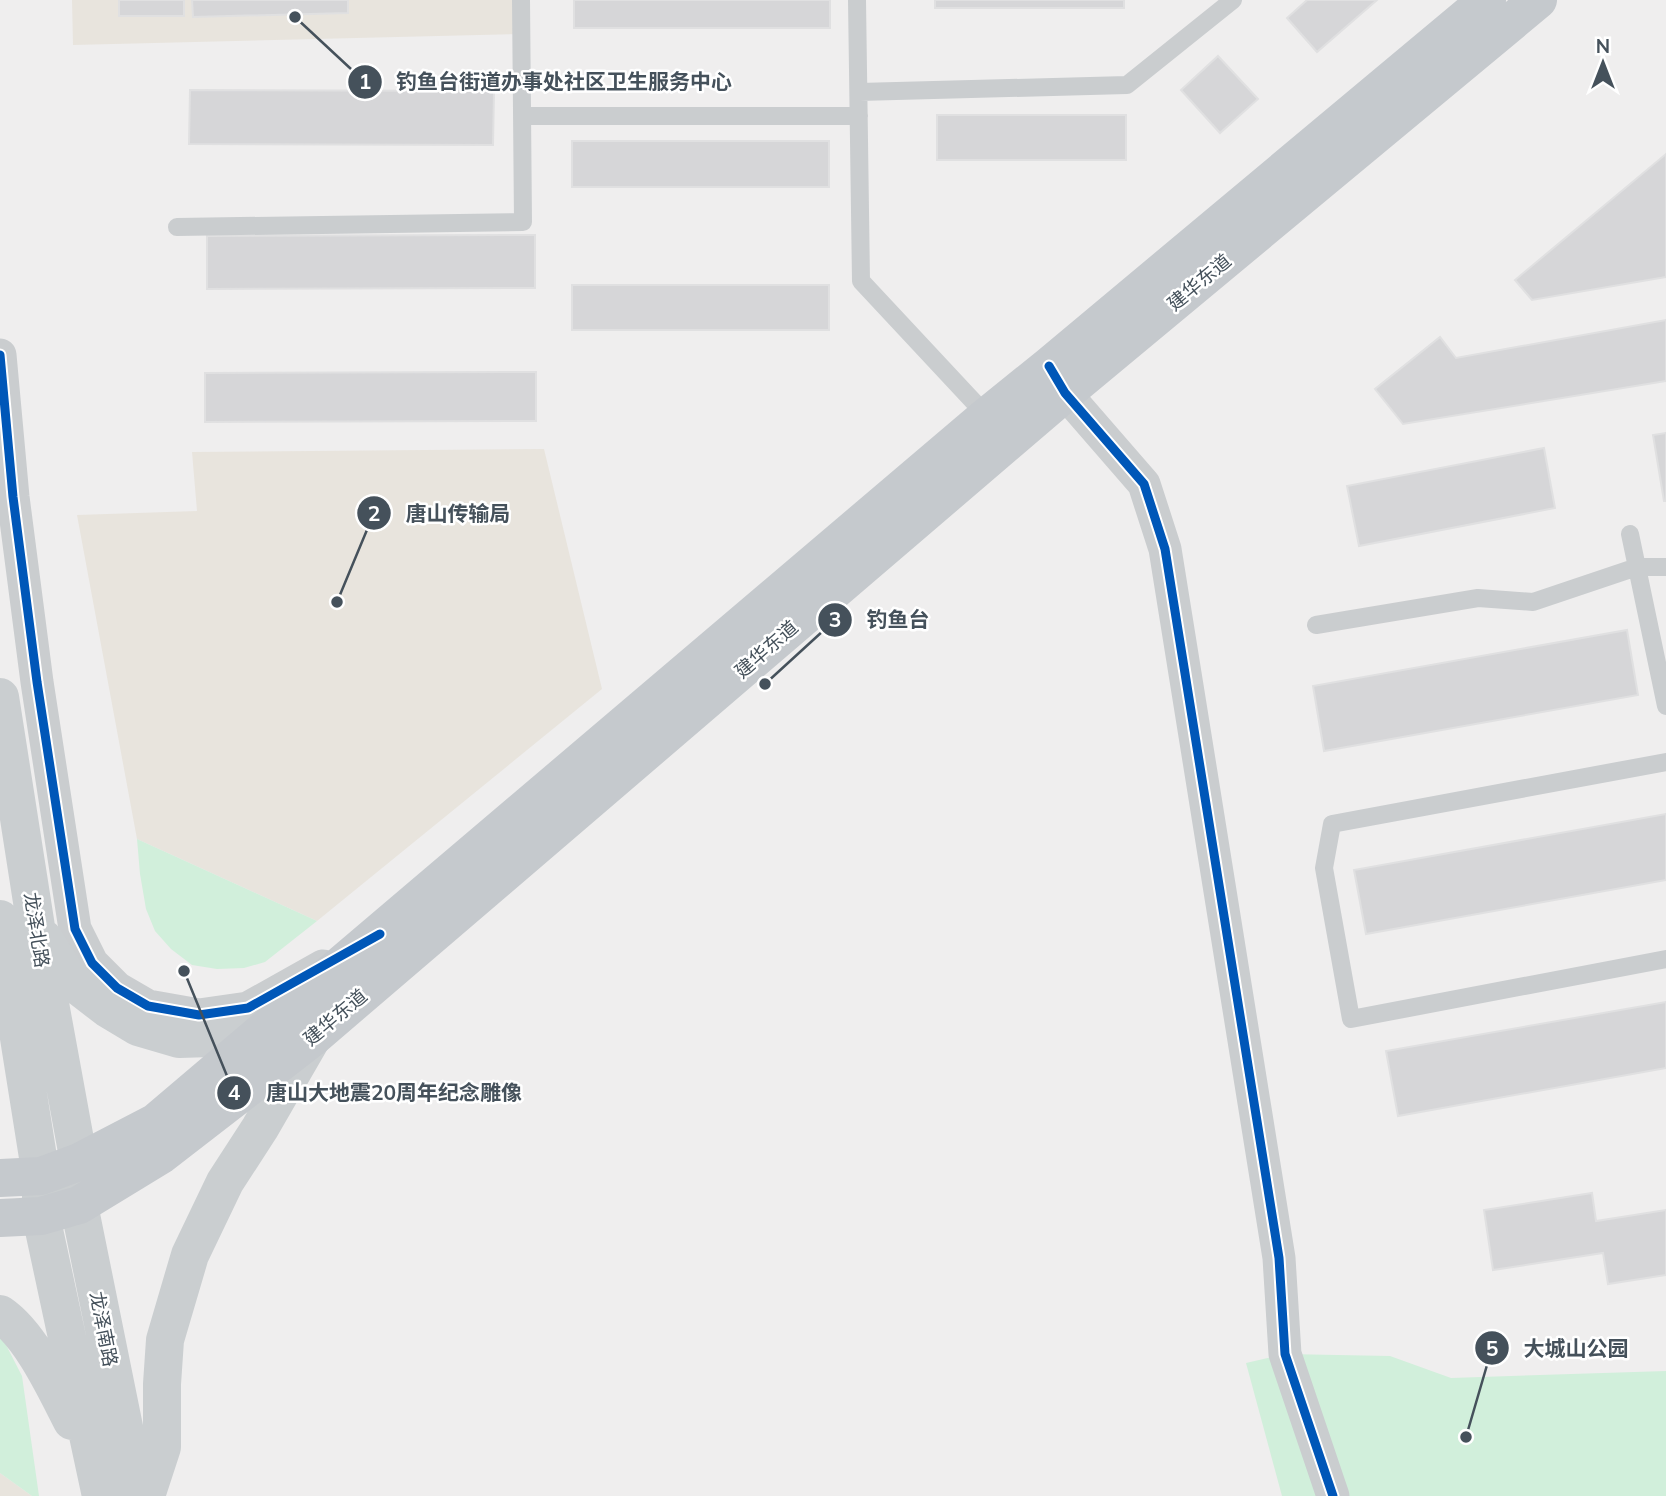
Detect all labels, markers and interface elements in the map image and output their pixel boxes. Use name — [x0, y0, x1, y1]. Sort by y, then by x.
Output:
north arrow — [1568, 28, 1638, 98]
text: N — [1596, 34, 1610, 58]
callout: 钓鱼台街道办事处社区卫生服务中心 — [347, 61, 746, 103]
text: 1 — [359, 68, 371, 94]
text: 钓鱼台街道办事处社区卫生服务中心 — [396, 68, 732, 94]
street label: 建华东道 — [1162, 248, 1236, 316]
callout: 唐山传输局 — [356, 492, 524, 534]
text: 2 — [368, 500, 380, 526]
text: 唐山传输局 — [406, 500, 511, 526]
callout: 钓鱼台 — [818, 599, 944, 641]
text: 3 — [829, 606, 841, 632]
text: 钓鱼台 — [867, 606, 930, 632]
street label: 建华东道 — [729, 615, 803, 683]
street label: 龙泽北路 — [19, 891, 55, 969]
street label: 建华东道 — [298, 983, 372, 1051]
callout: 唐山大地震20周年纪念雕像 — [217, 1072, 536, 1114]
text: 4 — [228, 1079, 241, 1105]
text: 唐山大地震20周年纪念雕像 — [266, 1079, 522, 1105]
street label: 龙泽南路 — [85, 1289, 123, 1369]
callout: 大城山公园 — [1475, 1327, 1643, 1369]
text: 5 — [1486, 1335, 1498, 1361]
text: 大城山公园 — [1524, 1335, 1629, 1361]

